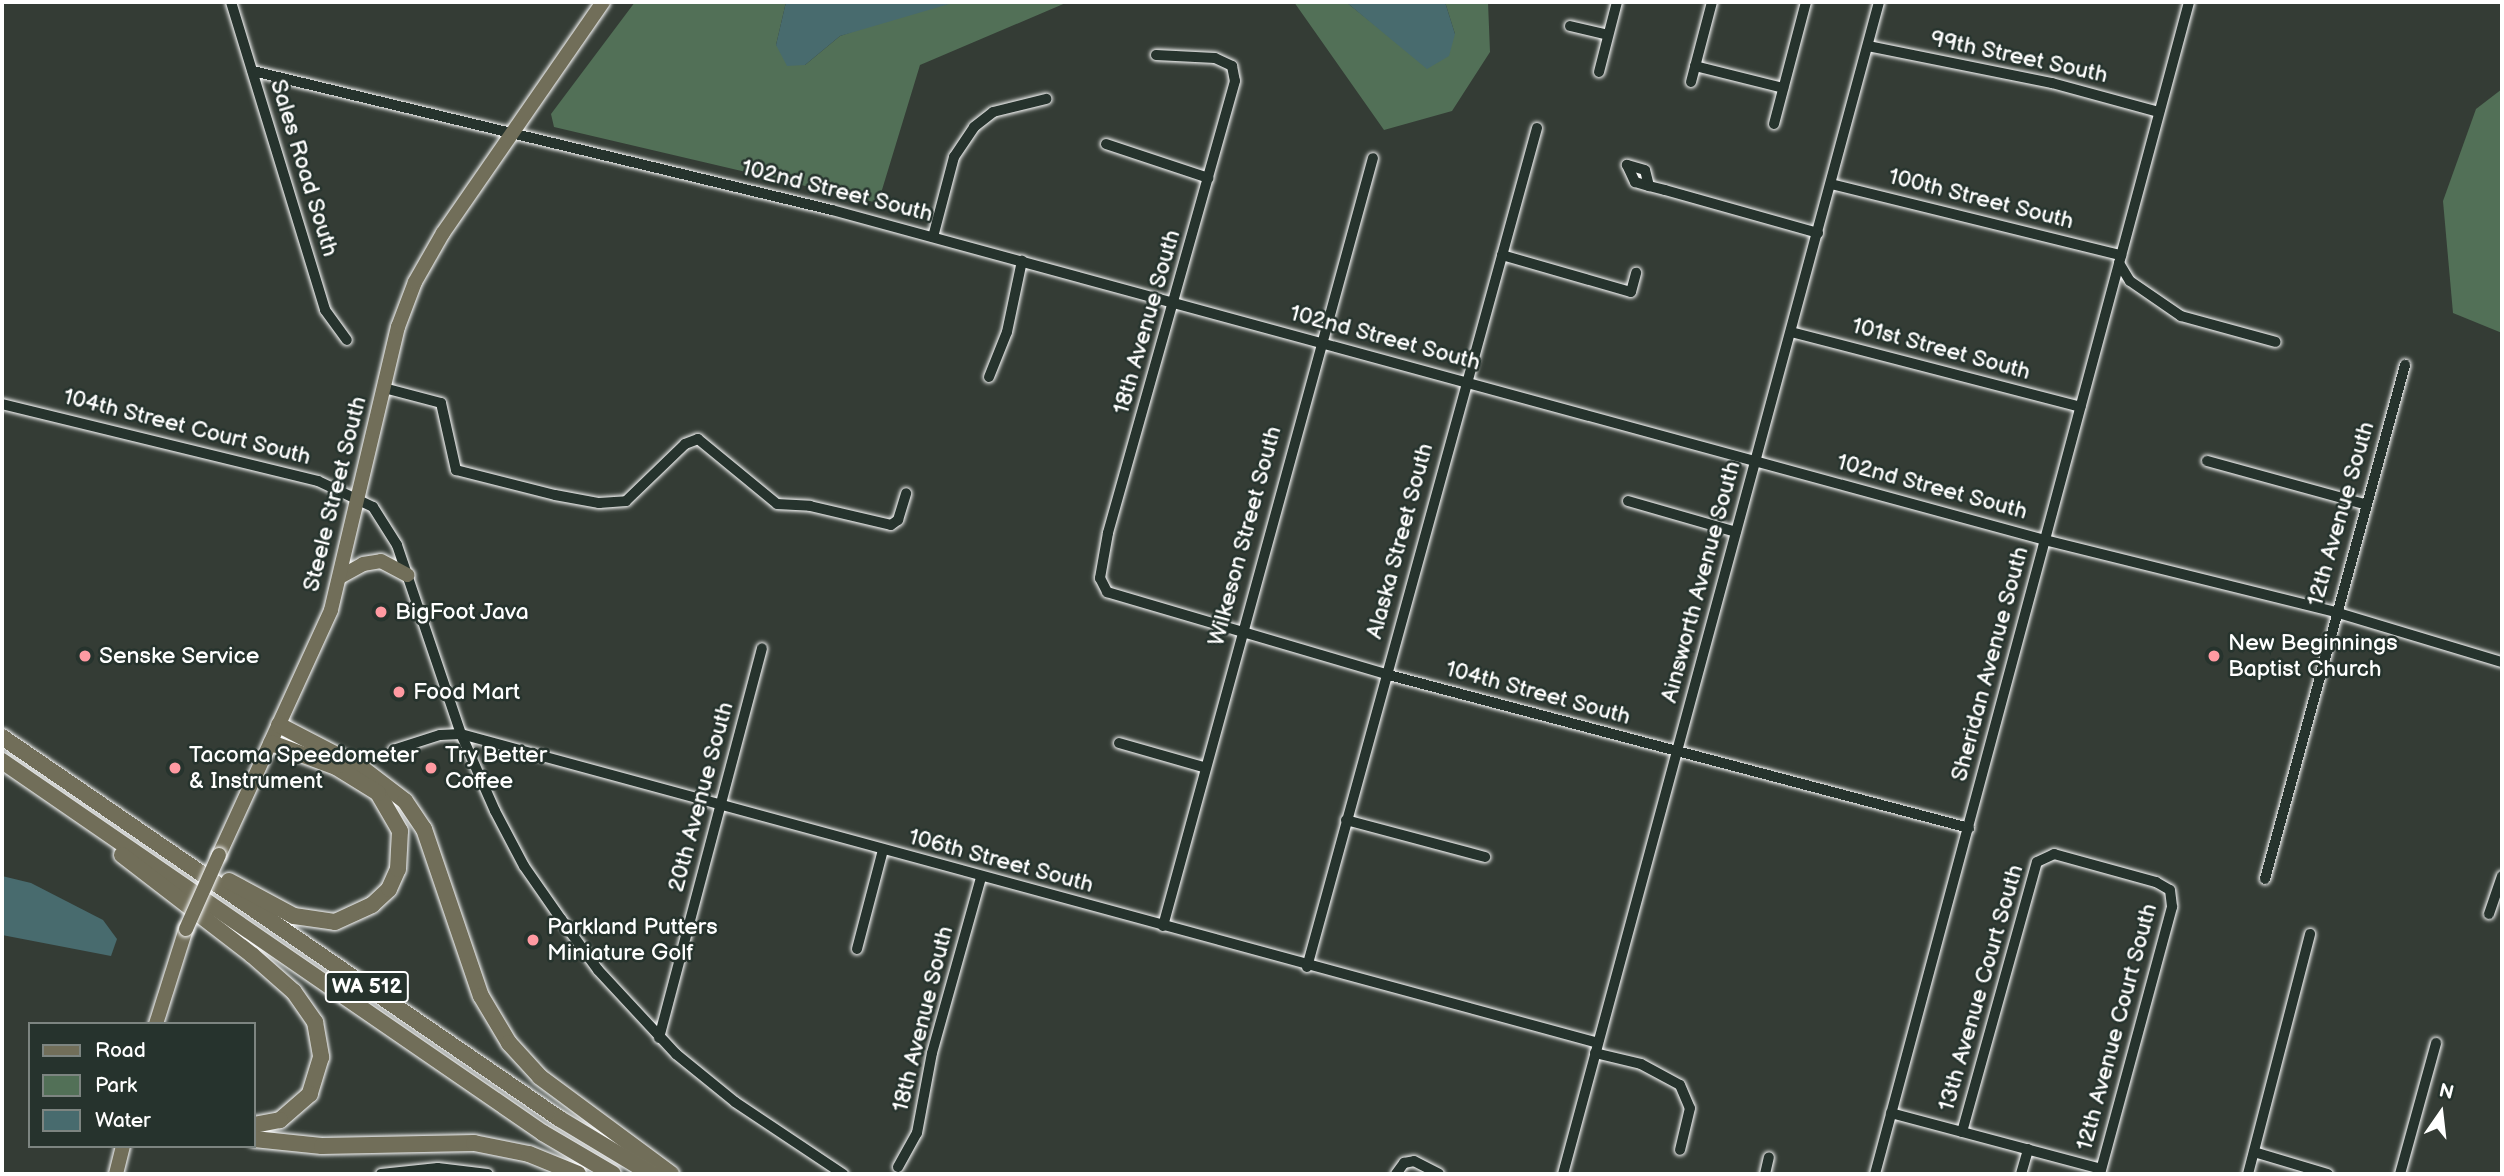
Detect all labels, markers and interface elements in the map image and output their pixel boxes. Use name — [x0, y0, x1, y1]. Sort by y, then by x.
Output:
street label: 99th Street South — [1927, 25, 2111, 89]
street label: Sales Road South — [264, 76, 344, 260]
street label: 102nd Street South — [738, 154, 936, 228]
street label: 100th Street South — [1885, 163, 2077, 235]
street label: 18th Avenue South — [1107, 226, 1187, 418]
street label: 102nd Street South — [1286, 299, 1484, 377]
street label: 101st Street South — [1848, 312, 2034, 386]
street label: 104th Street Court South — [60, 383, 314, 471]
street label: Steele Street South — [297, 393, 373, 595]
street label: 12th Avenue South — [2301, 418, 2381, 610]
street label: Wilkeson Street South — [1202, 423, 1288, 649]
street label: Alaska Street South — [1360, 440, 1440, 642]
street label: 102nd Street South — [1833, 448, 2031, 526]
street label: Ainsworth Avenue South — [1655, 458, 1747, 706]
street label: Sheridan Avenue South — [1945, 544, 2035, 784]
place label: BigFoot Java — [395, 598, 530, 626]
marker: BigFoot Java — [373, 604, 389, 620]
place label: New Beginnings Baptist Church — [2228, 629, 2398, 683]
place label: Senske Service — [99, 642, 260, 670]
marker: Senske Service — [77, 648, 93, 664]
marker: New Beginnings Baptist Church — [2206, 648, 2222, 664]
street label: 104th Street South — [1442, 655, 1634, 731]
place label: Food Mart — [413, 678, 520, 706]
marker: Food Mart — [391, 684, 407, 700]
street label: 20th Avenue South — [662, 699, 740, 895]
place label: Tacoma Speedometer & Instrument — [189, 741, 419, 795]
place label: Try Better Coffee — [445, 741, 548, 795]
marker: Tacoma Speedometer & Instrument — [167, 760, 183, 776]
marker: Try Better Coffee — [423, 760, 439, 776]
street label: 106th Street South — [905, 823, 1097, 899]
street label: 13th Avenue Court South — [1933, 861, 2029, 1115]
street label: 12th Avenue Court South — [2071, 900, 2163, 1154]
place label: Parkland Putters Miniature Golf — [547, 913, 718, 967]
street label: 18th Avenue South — [887, 923, 959, 1115]
marker: Parkland Putters Miniature Golf — [525, 932, 541, 948]
road number: WA 512 — [323, 970, 411, 1004]
legend — [28, 1022, 256, 1148]
text: Road — [95, 1038, 146, 1063]
text: Park — [95, 1073, 137, 1098]
north arrow — [2406, 1078, 2476, 1148]
text: N — [2436, 1079, 2456, 1105]
text: Water — [95, 1108, 151, 1133]

